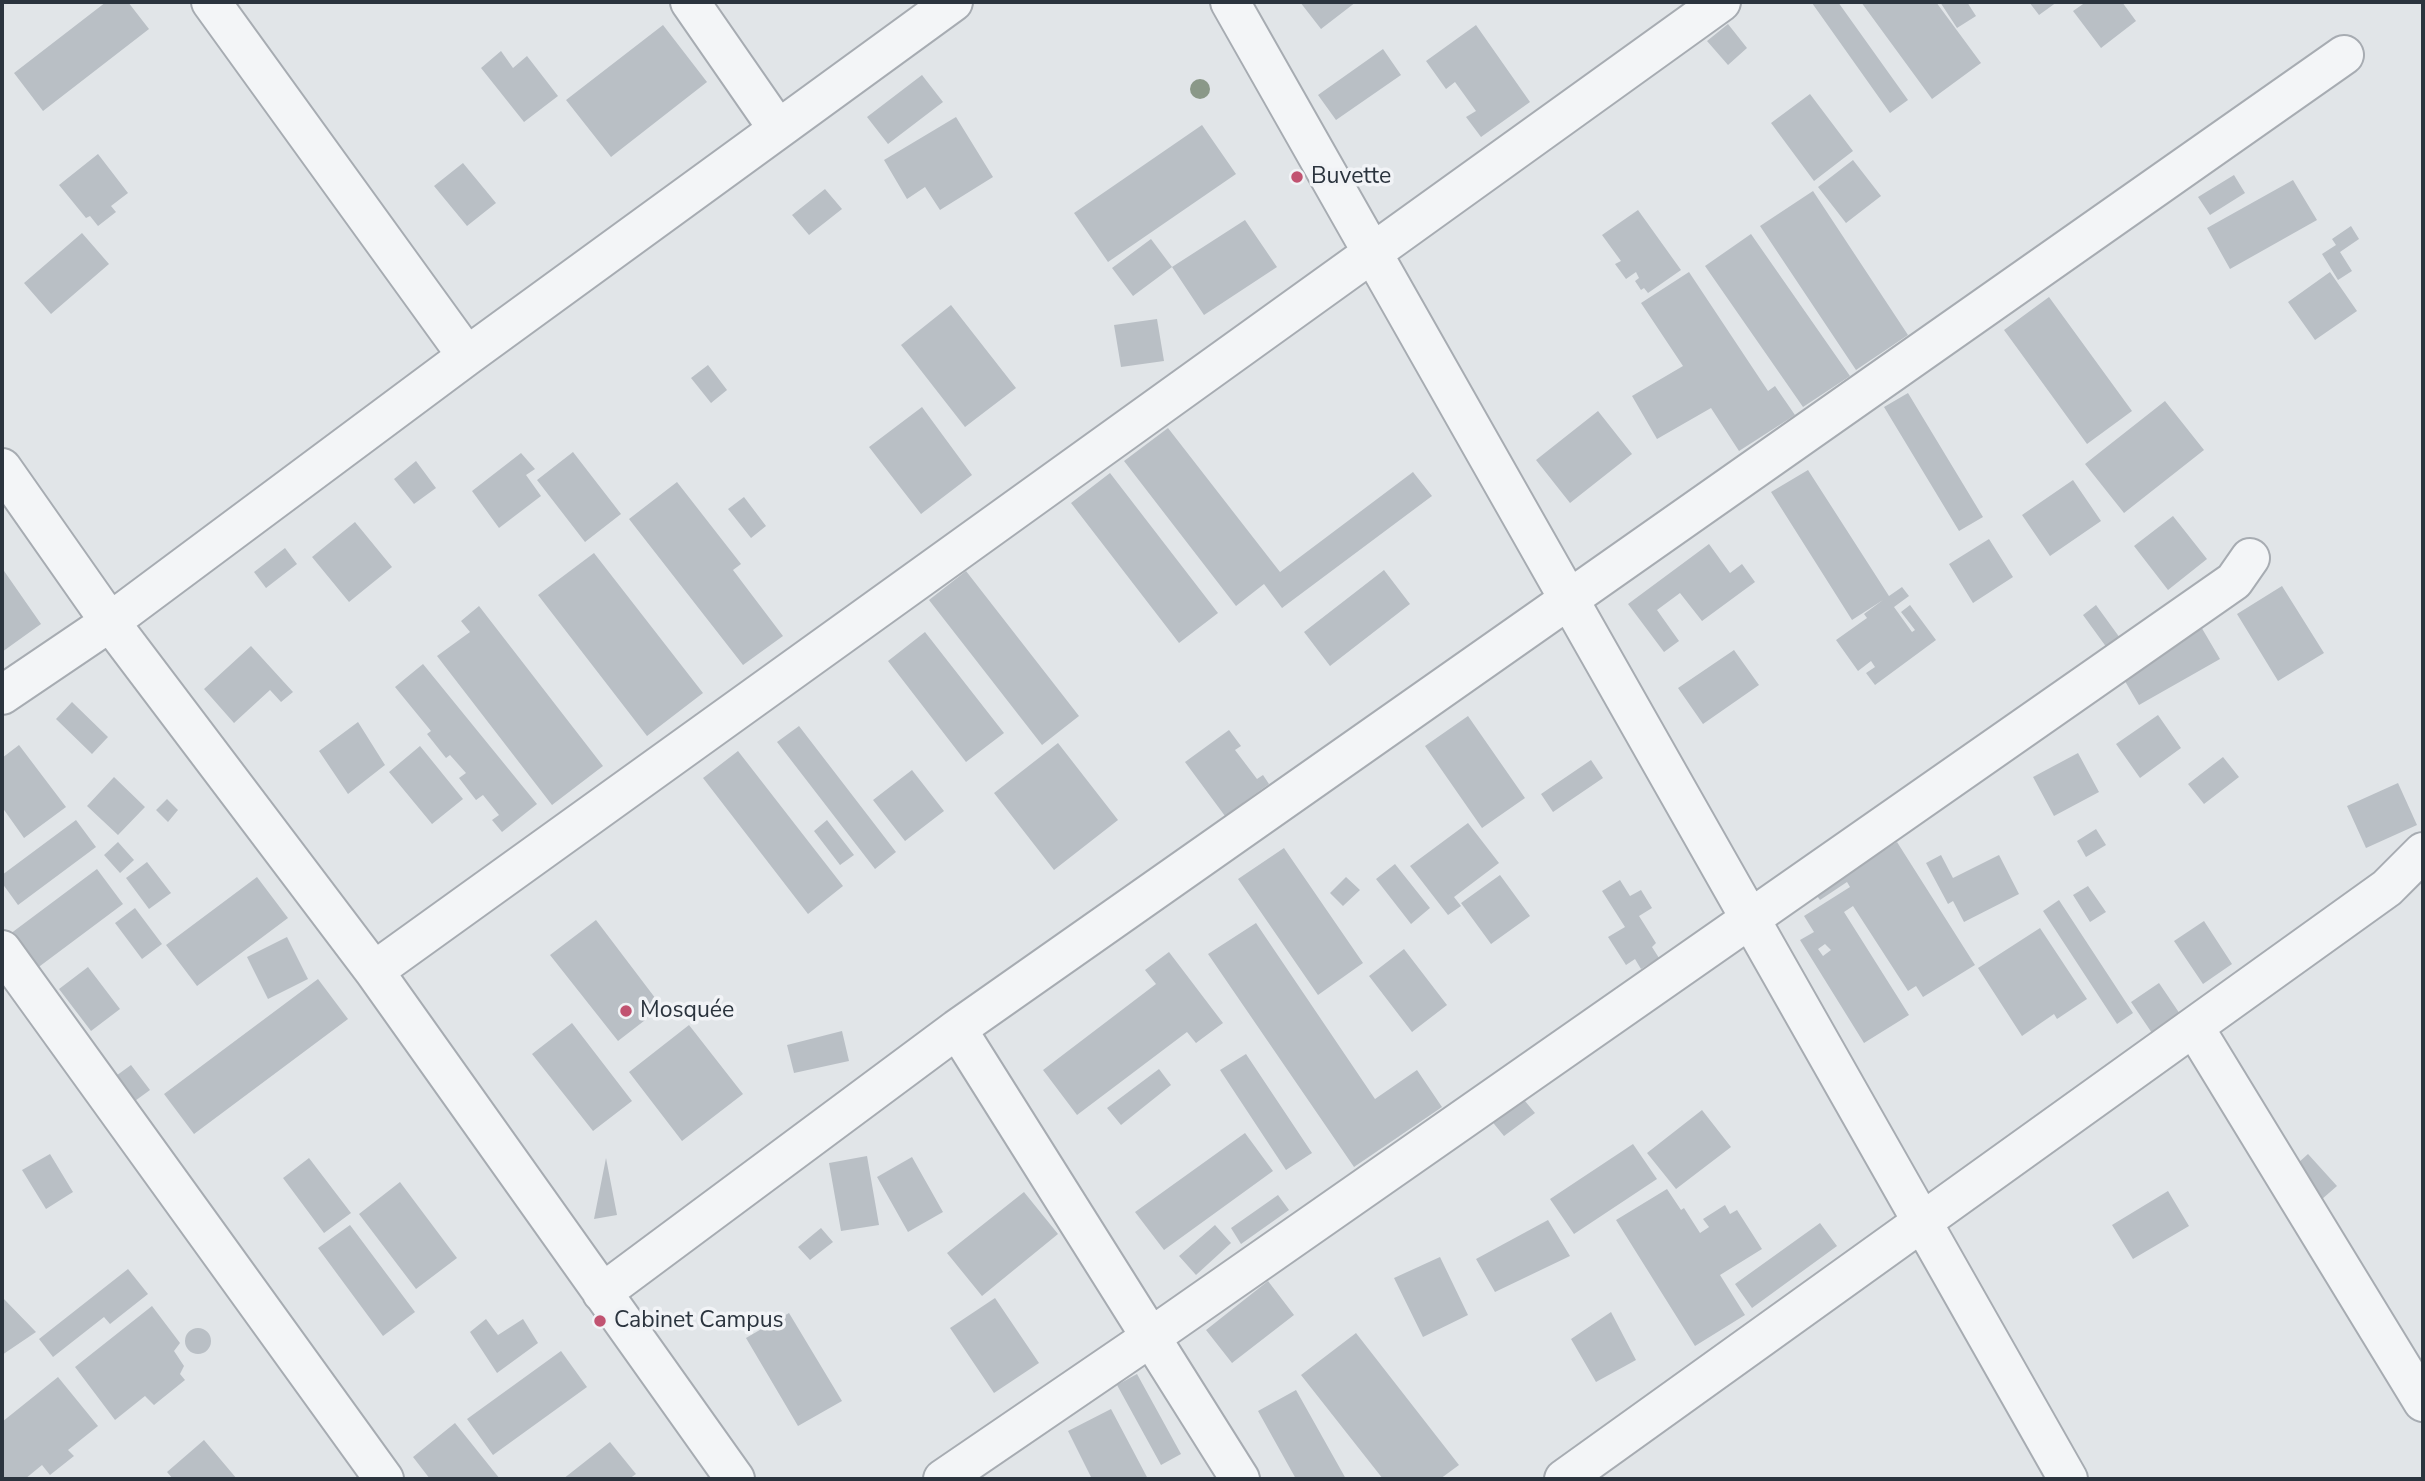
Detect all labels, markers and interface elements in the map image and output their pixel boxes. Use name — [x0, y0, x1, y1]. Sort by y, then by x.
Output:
place label: Buvette — [1311, 163, 1391, 191]
marker: Buvette — [1289, 169, 1305, 185]
place label: Mosquée — [640, 997, 734, 1025]
marker: Mosquée — [618, 1003, 634, 1019]
place label: Cabinet Campus — [614, 1307, 784, 1335]
marker: Cabinet Campus — [592, 1313, 608, 1329]

